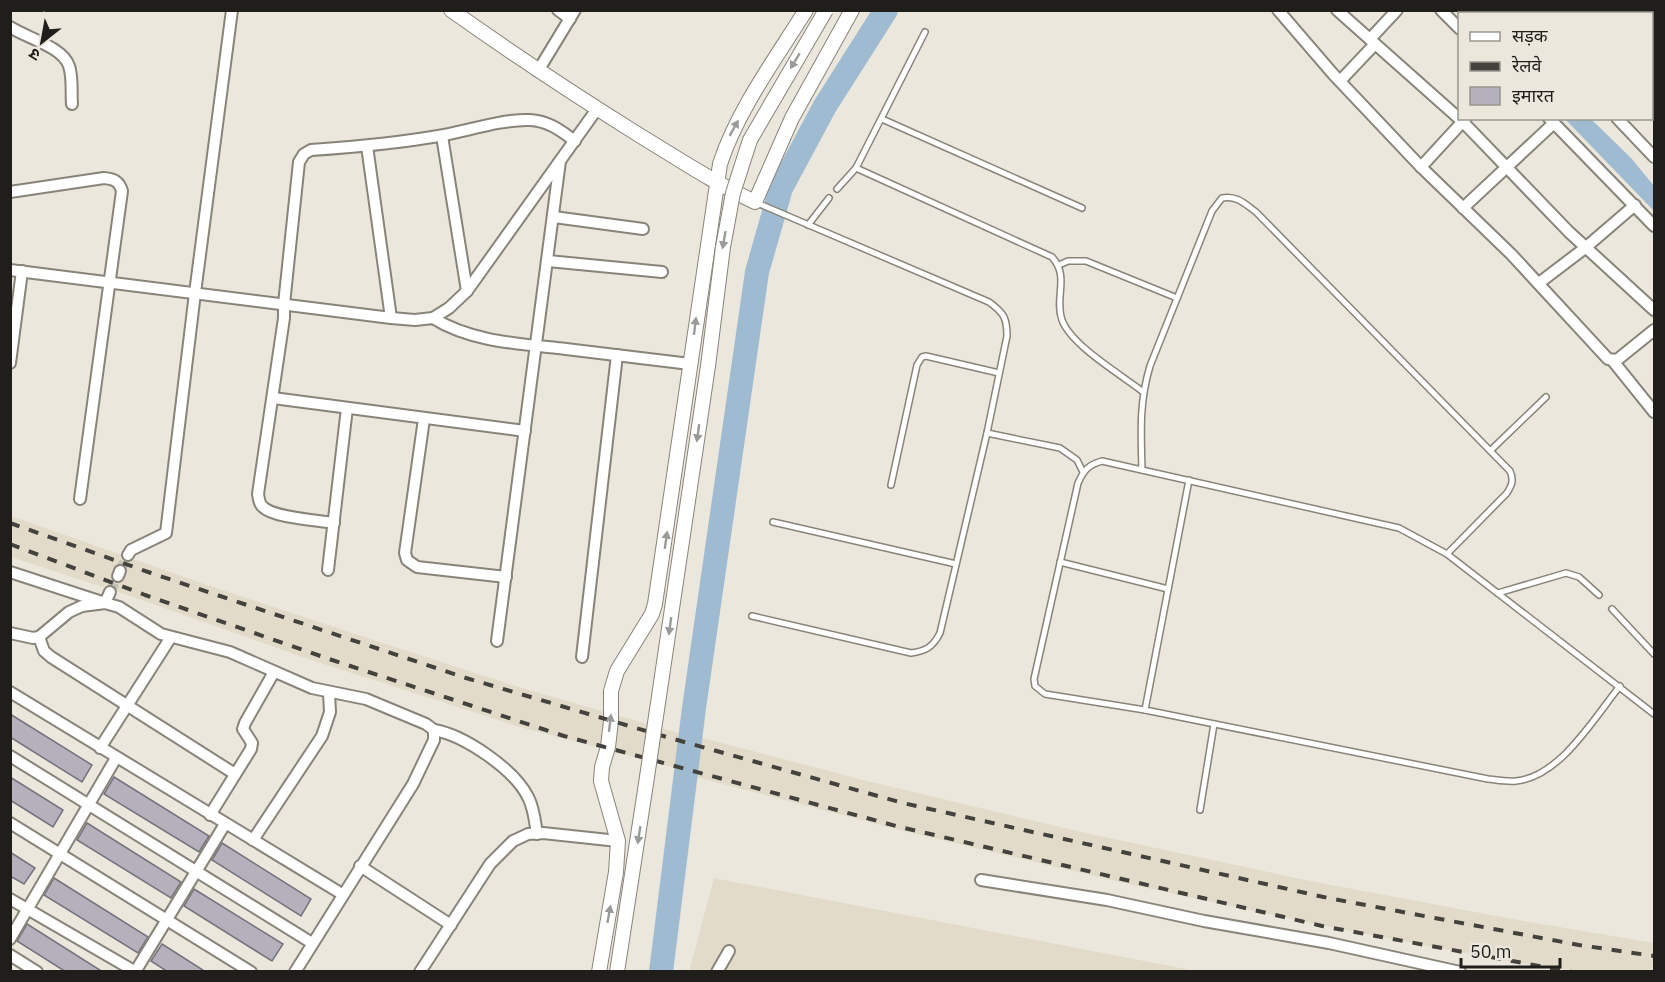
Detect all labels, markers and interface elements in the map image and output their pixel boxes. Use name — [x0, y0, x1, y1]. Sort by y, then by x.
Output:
north arrow — [12, 12, 72, 72]
legend — [1458, 12, 1653, 120]
text: सड़क — [1512, 24, 1549, 47]
text: उ — [25, 44, 43, 66]
one-way arrow — [790, 53, 801, 69]
text: रेलवे — [1511, 54, 1543, 77]
text: इमारत — [1512, 84, 1555, 107]
one-way arrow — [729, 119, 739, 136]
one-way arrow — [719, 231, 728, 250]
one-way arrow — [691, 317, 700, 336]
one-way arrow — [694, 424, 703, 443]
one-way arrow — [662, 531, 671, 550]
one-way arrow — [665, 617, 674, 636]
one-way arrow — [605, 713, 614, 732]
one-way arrow — [634, 825, 643, 844]
one-way arrow — [605, 904, 614, 923]
scale bar — [1461, 931, 1560, 969]
text: 50 m — [1470, 940, 1512, 963]

